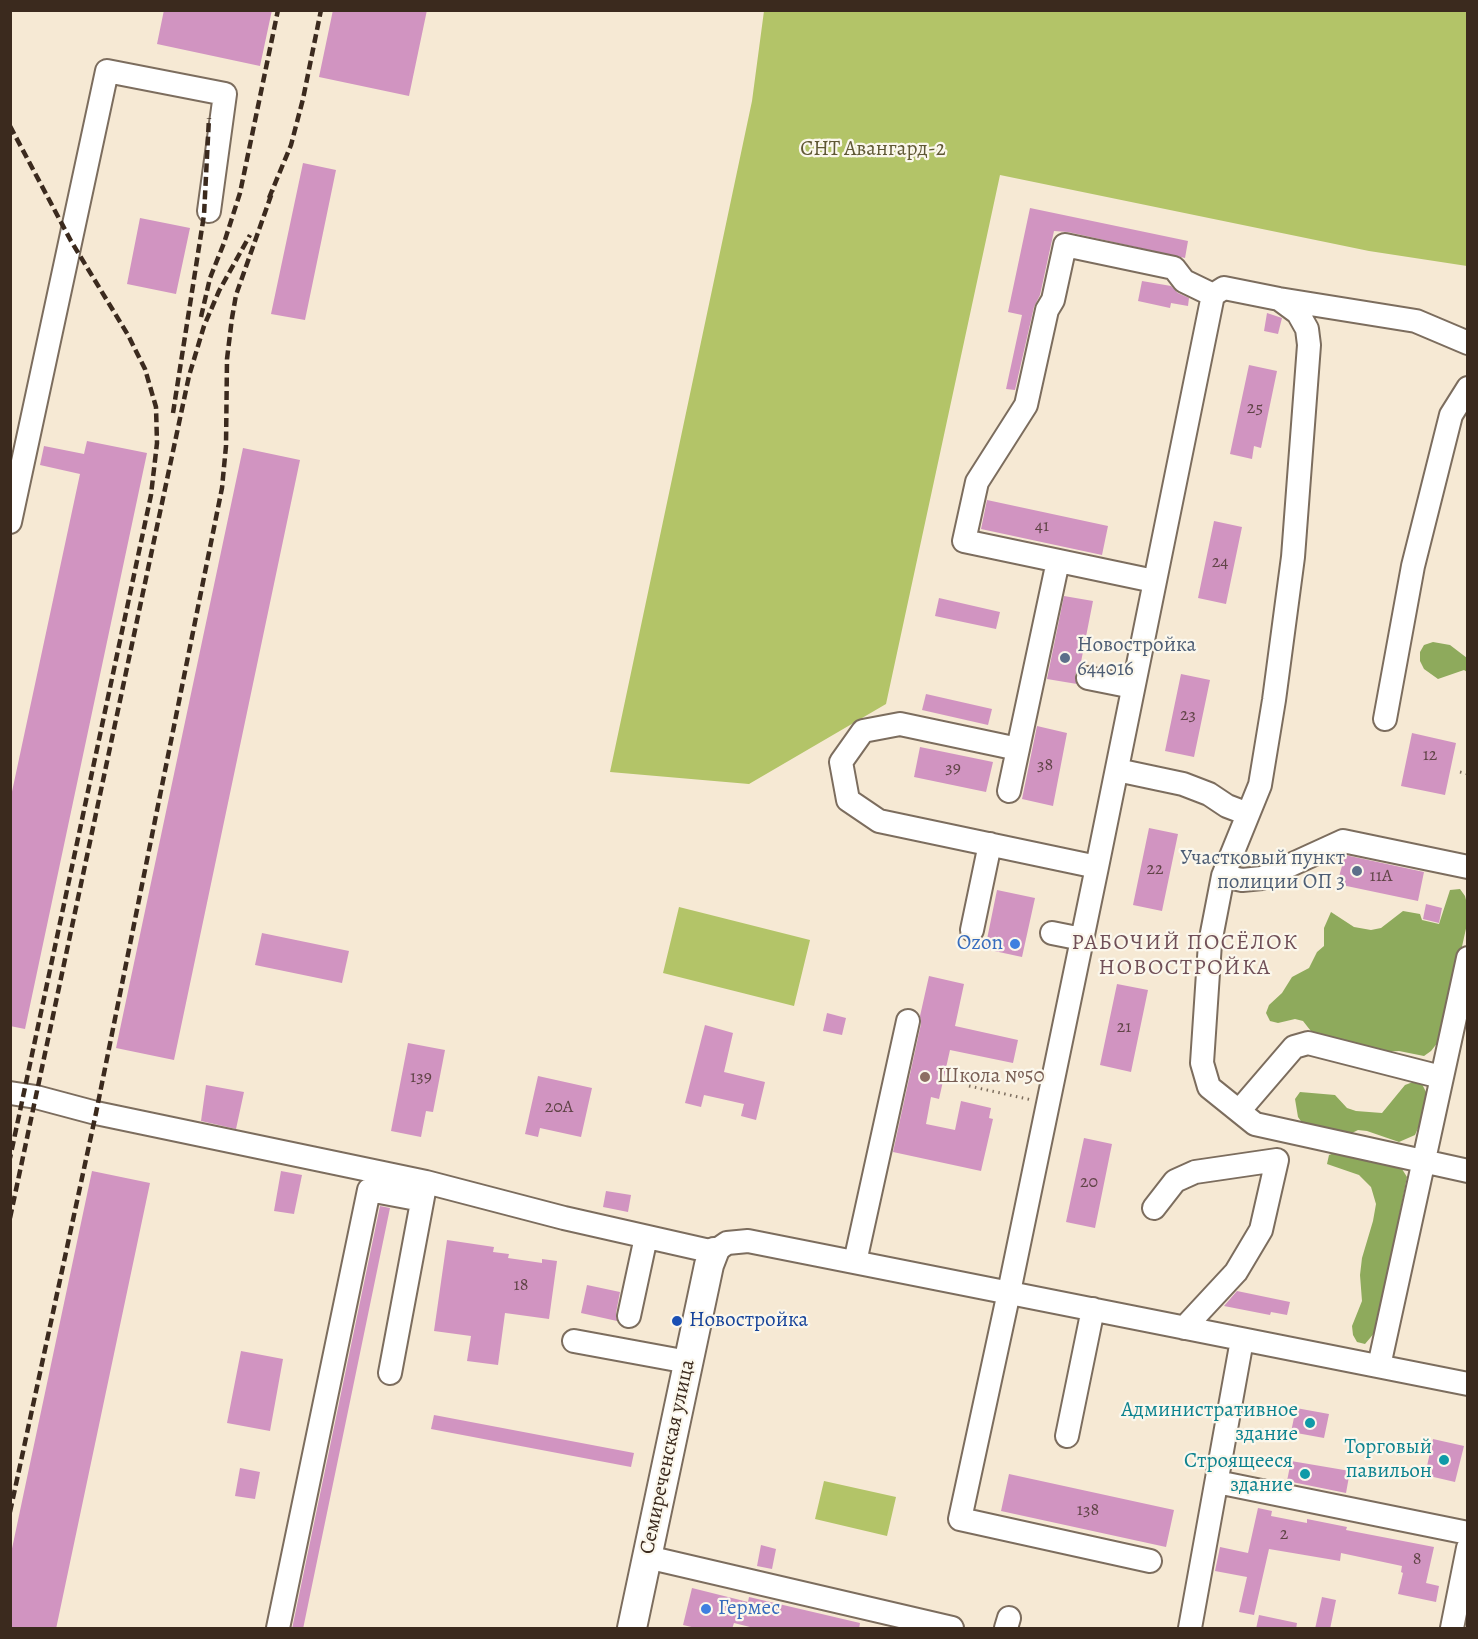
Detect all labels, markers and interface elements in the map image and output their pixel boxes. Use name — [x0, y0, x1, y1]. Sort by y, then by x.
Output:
park label: СНТ Авангард-2 — [800, 137, 946, 163]
house number: 25 — [1247, 398, 1263, 420]
house number: 41 — [1035, 516, 1049, 538]
house number: 24 — [1212, 552, 1228, 574]
place label: Новостройка 644016 — [1077, 633, 1196, 683]
marker: Новостройка 644016 — [1058, 651, 1072, 665]
house number: 23 — [1180, 705, 1196, 727]
house number: 12 — [1423, 745, 1437, 767]
house number: 38 — [1037, 755, 1053, 777]
house number: 39 — [945, 758, 961, 780]
place label: Участковый пункт полиции ОП 3 — [1180, 846, 1345, 896]
house number: 22 — [1146, 859, 1164, 881]
marker: Участковый пункт полиции ОП 3 — [1350, 864, 1364, 878]
house number: 11А — [1370, 866, 1392, 888]
place label: Ozon — [957, 931, 1003, 957]
district label: РАБОЧИЙ ПОСЁЛОК НОВОСТРОЙКА — [1071, 931, 1299, 982]
marker: Ozon — [1008, 937, 1022, 951]
house number: 21 — [1117, 1017, 1131, 1039]
place label: Школа №50 — [937, 1064, 1045, 1090]
house number: 139 — [410, 1067, 432, 1089]
marker: Школа №50 — [918, 1070, 932, 1084]
house number: 20А — [545, 1097, 573, 1119]
house number: 20 — [1080, 1172, 1098, 1194]
house number: 18 — [514, 1275, 528, 1297]
place label: Новостройка — [689, 1308, 808, 1334]
marker: Новостройка — [670, 1314, 684, 1328]
street label: Семиреченская улица — [635, 1357, 701, 1557]
place label: Административное здание — [1121, 1398, 1298, 1448]
marker: Административное здание — [1303, 1416, 1317, 1430]
place label: Торговый павильон — [1344, 1435, 1432, 1485]
place label: Строящееся здание — [1184, 1449, 1293, 1499]
marker: Торговый павильон — [1437, 1453, 1451, 1467]
marker: Строящееся здание — [1298, 1467, 1312, 1481]
house number: 138 — [1077, 1500, 1099, 1522]
house number: 2 — [1280, 1524, 1288, 1546]
house number: 8 — [1413, 1549, 1421, 1571]
place label: Гермес — [718, 1596, 780, 1622]
marker: Гермес — [699, 1602, 713, 1616]

